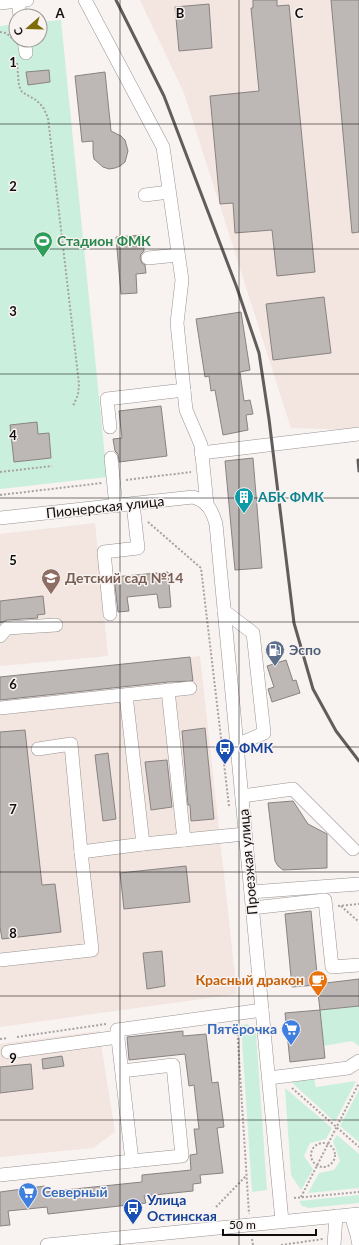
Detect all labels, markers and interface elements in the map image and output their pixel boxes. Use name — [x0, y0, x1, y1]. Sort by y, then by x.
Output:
text: A — [54, 5, 65, 21]
text: B — [176, 5, 185, 21]
text: C — [295, 5, 304, 21]
north arrow — [8, 8, 48, 48]
text: С — [11, 25, 25, 37]
text: 1 — [9, 54, 17, 70]
text: 2 — [9, 178, 17, 194]
sports icon: Стадион ФМК — [32, 230, 54, 258]
place label: Стадион ФМК — [57, 232, 151, 249]
text: 3 — [9, 303, 17, 319]
text: 4 — [9, 427, 17, 443]
building icon: АБК ФМК — [233, 486, 255, 514]
place label: АБК ФМК — [257, 488, 324, 505]
street label: Пионерская улица — [45, 492, 165, 521]
text: 5 — [9, 552, 17, 568]
school or university icon: Детский сад №14 — [40, 567, 62, 595]
place label: Детский сад №14 — [65, 569, 183, 586]
fuel station icon: Эспо — [264, 639, 286, 667]
place label: Эспо — [289, 641, 321, 658]
text: 6 — [9, 676, 17, 692]
bus stop icon: ФМК — [214, 737, 236, 765]
place label: ФМК — [239, 739, 273, 756]
text: 7 — [9, 801, 17, 817]
street label: Проезжая улица — [234, 808, 261, 916]
text: 8 — [9, 925, 17, 941]
cafe icon: Красный дракон — [307, 969, 329, 997]
place label: Красный дракон — [195, 971, 304, 988]
supermarket icon: Пятёрочка — [280, 1018, 302, 1046]
place label: Пятёрочка — [207, 1020, 277, 1037]
text: 9 — [9, 1050, 17, 1066]
supermarket icon: Северный — [17, 1181, 39, 1209]
place label: Северный — [42, 1183, 108, 1200]
place label: Улица Остинская — [146, 1191, 217, 1224]
bus stop icon: Улица Остинская — [122, 1197, 144, 1225]
scale bar — [223, 1211, 316, 1237]
text: 50 m — [229, 1217, 256, 1232]

